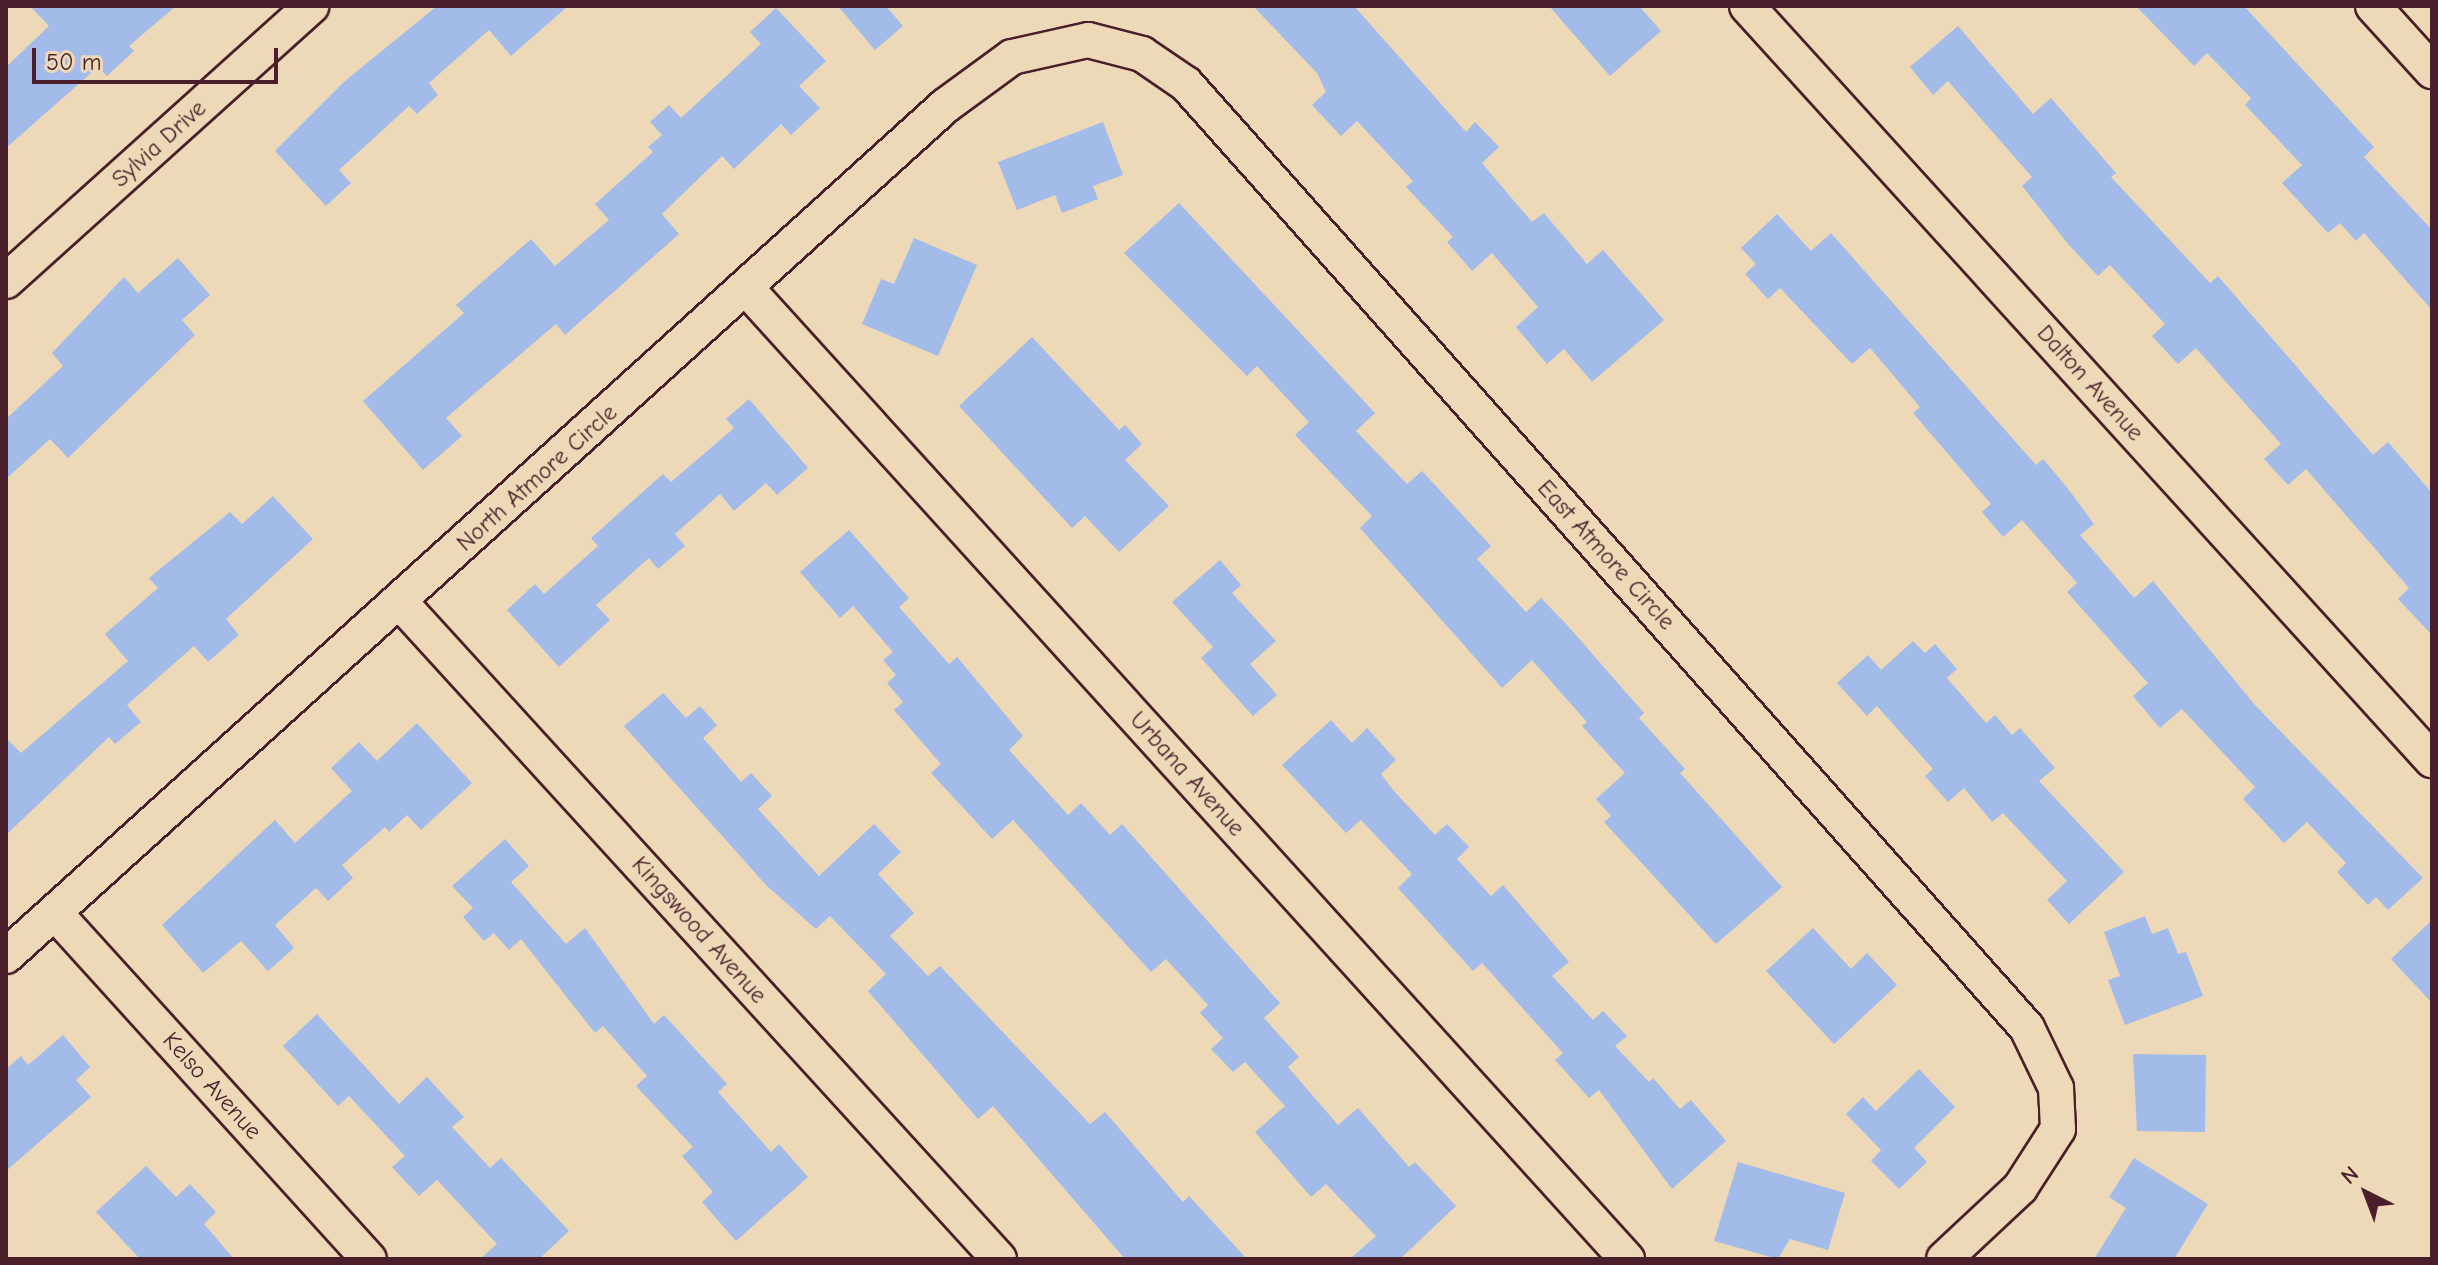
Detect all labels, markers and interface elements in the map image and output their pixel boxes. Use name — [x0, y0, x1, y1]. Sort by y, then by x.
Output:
scale bar — [36, 32, 282, 82]
text: 50 m — [46, 48, 102, 76]
street label: Sylvia Drive — [106, 94, 212, 194]
street label: Dalton Avenue — [2030, 319, 2150, 447]
street label: North Atmore Circle — [451, 398, 623, 558]
street label: East Atmore Circle — [1531, 474, 1681, 636]
street label: Urbana Avenue — [1123, 706, 1251, 842]
street label: Kingswood Avenue — [625, 851, 773, 1009]
street label: Kelso Avenue — [156, 1026, 268, 1146]
north arrow — [2326, 1153, 2406, 1233]
text: N — [2336, 1161, 2364, 1190]

